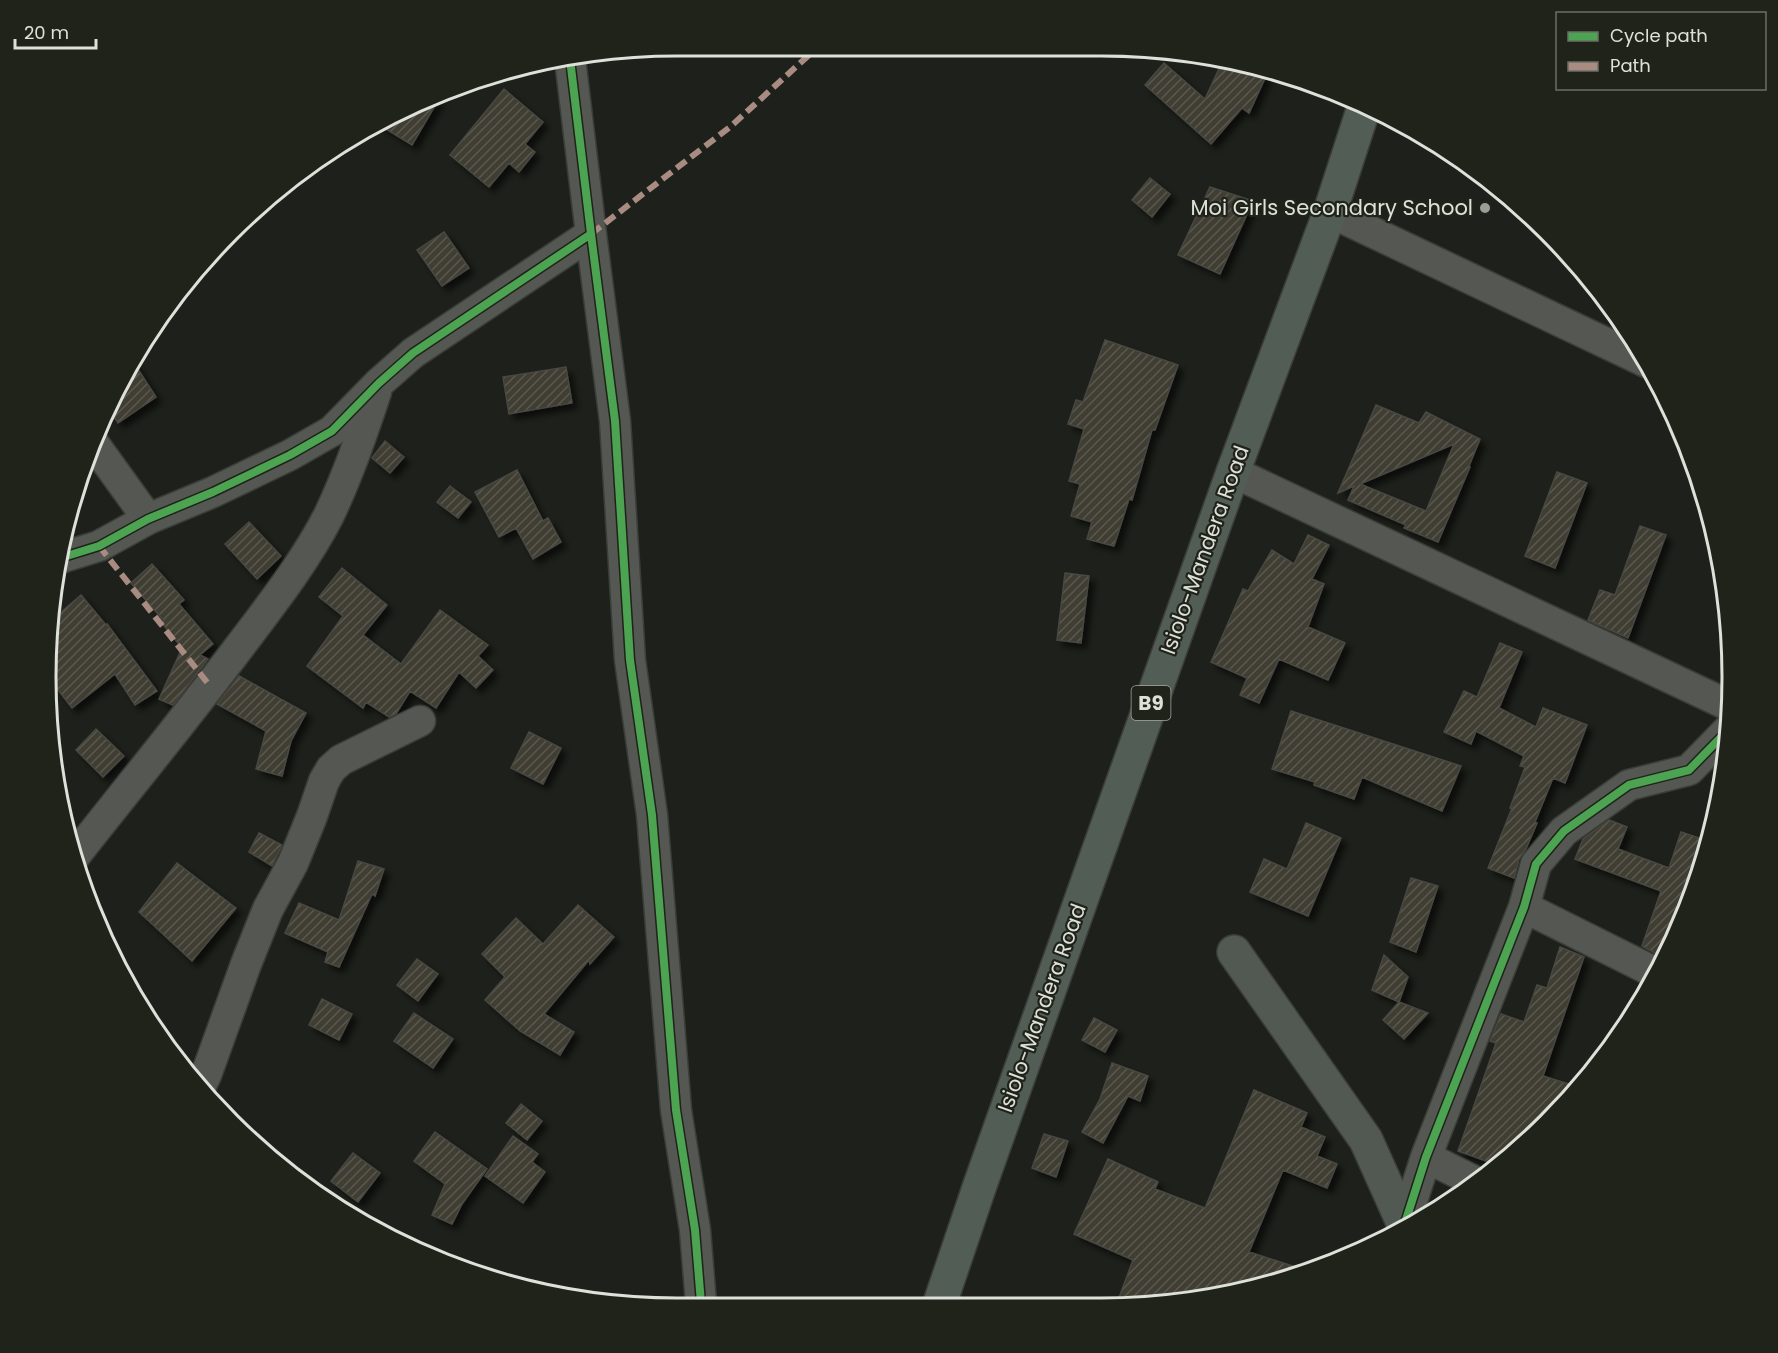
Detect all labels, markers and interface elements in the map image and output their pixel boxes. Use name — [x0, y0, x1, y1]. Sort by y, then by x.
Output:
scale bar — [15, 12, 96, 50]
legend — [1556, 12, 1766, 90]
text: 20 m — [24, 20, 69, 45]
text: Cycle path — [1610, 23, 1708, 48]
text: Path — [1610, 53, 1651, 78]
place label: Moi Girls Secondary School — [1190, 193, 1473, 222]
marker: Moi Girls Secondary School — [1478, 201, 1492, 215]
street label: Isiolo-Mandera Road — [1153, 441, 1256, 658]
road number: B9 — [1132, 686, 1170, 720]
street label: Isiolo-Mandera Road — [990, 899, 1093, 1116]

